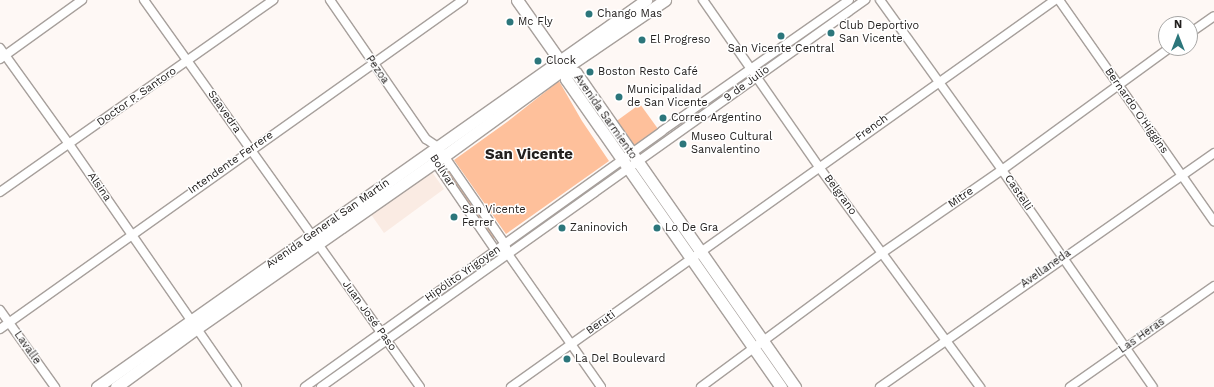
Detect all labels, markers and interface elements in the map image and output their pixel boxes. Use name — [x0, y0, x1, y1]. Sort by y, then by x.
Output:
place label: Chango Mas — [597, 7, 662, 21]
marker: Chango Mas — [584, 9, 594, 19]
place label: Mc Fly — [518, 15, 553, 29]
north arrow — [1158, 16, 1198, 56]
marker: Mc Fly — [505, 17, 515, 27]
text: N — [1174, 18, 1182, 31]
place label: Club Deportivo San Vicente — [839, 20, 919, 46]
marker: Club Deportivo San Vicente — [826, 28, 836, 38]
marker: San Vicente Central — [776, 31, 786, 41]
place label: El Progreso — [650, 33, 711, 47]
marker: El Progreso — [637, 35, 647, 45]
place label: San Vicente Central — [728, 42, 834, 56]
street label: Pezoa — [363, 53, 391, 87]
place label: Clock — [546, 54, 576, 68]
marker: Clock — [533, 56, 543, 66]
street label: 9 de Julio — [722, 63, 772, 105]
street label: Doctor P. Santoro — [95, 65, 179, 129]
place label: Boston Resto Café — [598, 65, 698, 79]
street label: Bernardo O'Higgins — [1101, 66, 1171, 156]
marker: Boston Resto Café — [585, 67, 595, 77]
street label: Avenida Sarmiento — [571, 72, 639, 162]
place label: Municipalidad de San Vicente — [627, 84, 708, 110]
street label: Saavedra — [205, 88, 243, 136]
marker: Municipalidad de San Vicente — [614, 92, 624, 102]
place label: Correo Argentino — [671, 111, 762, 125]
street label: French — [853, 112, 891, 144]
marker: Correo Argentino — [658, 113, 668, 123]
street label: Intendente Ferrere — [186, 129, 276, 197]
place label: Museo Cultural Sanvalentino — [691, 131, 772, 157]
marker: Museo Cultural Sanvalentino — [678, 139, 688, 149]
district label: San Vicente — [485, 146, 573, 164]
street label: Bolívar — [427, 152, 457, 190]
street label: Alsina — [84, 170, 114, 204]
street label: Belgrano — [821, 172, 859, 218]
street label: Castelli — [1001, 173, 1035, 213]
street label: Avenida General San Martín — [263, 176, 393, 272]
street label: Mitre — [946, 185, 976, 211]
place label: San Vicente Ferrer — [462, 204, 526, 230]
marker: San Vicente Ferrer — [449, 212, 459, 222]
place label: Zaninovich — [570, 221, 628, 235]
place label: Lo De Gra — [665, 221, 718, 235]
marker: Zaninovich — [557, 223, 567, 233]
marker: Lo De Gra — [652, 223, 662, 233]
street label: Hipólito Yrigoyen — [422, 243, 504, 305]
street label: Avellaneda — [1018, 247, 1074, 291]
street label: Juan José Paso — [339, 278, 399, 354]
street label: Beruti — [584, 308, 618, 338]
street label: Las Heras — [1116, 315, 1168, 357]
street label: Lavalle — [11, 329, 43, 367]
place label: La Del Boulevard — [575, 352, 666, 366]
marker: La Del Boulevard — [562, 354, 572, 364]

